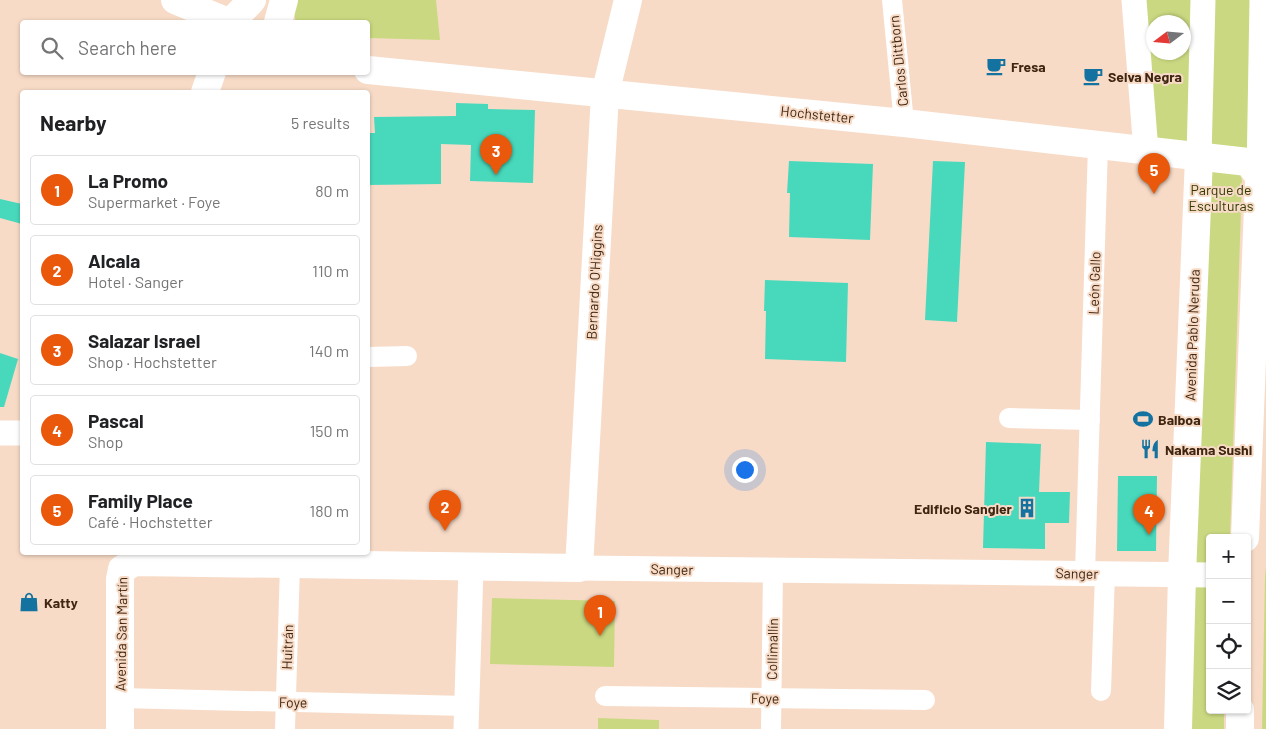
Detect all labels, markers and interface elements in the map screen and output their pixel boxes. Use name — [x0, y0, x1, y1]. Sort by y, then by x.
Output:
street label: Carlos Dittborn — [885, 15, 911, 107]
north arrow — [1146, 15, 1191, 60]
search box — [20, 20, 370, 75]
icon: search — [38, 34, 66, 62]
text: Search here — [78, 36, 177, 59]
cafe icon: Fresa — [985, 55, 1007, 77]
place label: Fresa — [1011, 58, 1046, 75]
cafe icon: Selva Negra — [1082, 65, 1104, 87]
place label: Selva Negra — [1108, 68, 1182, 85]
street label: Hochstetter — [780, 102, 854, 126]
text: Nearby — [40, 110, 106, 135]
text: 5 results — [291, 113, 350, 132]
pin: 3 — [480, 134, 512, 175]
pin: 5 — [1138, 153, 1170, 194]
text: La Promo — [88, 169, 168, 192]
text: 1 — [54, 181, 60, 200]
text: 80 m — [315, 181, 349, 200]
park label: Parque de Esculturas — [1189, 181, 1254, 214]
text: Supermarket · Foye — [88, 192, 220, 211]
street label: Bernardo O'Higgins — [582, 224, 606, 340]
text: Alcala — [88, 249, 140, 272]
street label: León Gallo — [1084, 251, 1104, 315]
text: 2 — [53, 261, 61, 280]
text: 110 m — [312, 261, 349, 280]
street label: Avenida Pablo Neruda — [1181, 269, 1203, 401]
text: Hotel · Sanger — [88, 272, 184, 291]
text: Salazar Israel — [88, 329, 200, 352]
text: 3 — [53, 341, 61, 360]
text: 140 m — [309, 341, 349, 360]
text: Shop · Hochstetter — [88, 352, 217, 371]
sports icon: Balboa — [1132, 408, 1154, 430]
text: Pascal — [88, 409, 144, 432]
place label: Balboa — [1158, 411, 1201, 428]
text: 4 — [52, 421, 62, 440]
text: 150 m — [310, 421, 349, 440]
text: Shop — [88, 432, 123, 451]
restaurant icon: Nakama Sushi — [1139, 438, 1161, 460]
place label: Nakama Sushi — [1165, 441, 1252, 458]
your location — [732, 457, 758, 483]
text: Family Place — [88, 489, 193, 512]
pin: 2 — [429, 490, 461, 531]
pin: 4 — [1133, 494, 1165, 535]
building icon: Edificio Sangier — [1016, 497, 1038, 519]
place label: Edificio Sangier — [914, 500, 1013, 517]
text: 5 — [53, 501, 61, 520]
text: 180 m — [310, 501, 349, 520]
text: Café · Hochstetter — [88, 512, 213, 531]
map controls — [1206, 534, 1251, 714]
button: + — [1206, 534, 1251, 579]
street label: Sanger — [650, 560, 694, 578]
street label: Sanger — [1055, 564, 1099, 582]
street label: Avenida San Martín — [112, 577, 130, 691]
button: − — [1206, 579, 1251, 624]
shop icon: Katty — [18, 591, 40, 613]
place label: Katty — [44, 594, 78, 611]
pin: 1 — [584, 595, 616, 636]
street label: Collimallín — [763, 618, 781, 680]
street label: Huitrán — [278, 624, 296, 670]
button: locate — [1206, 624, 1251, 669]
button: layers — [1206, 669, 1251, 714]
street label: Foye — [751, 689, 779, 707]
street label: Foye — [279, 693, 307, 711]

